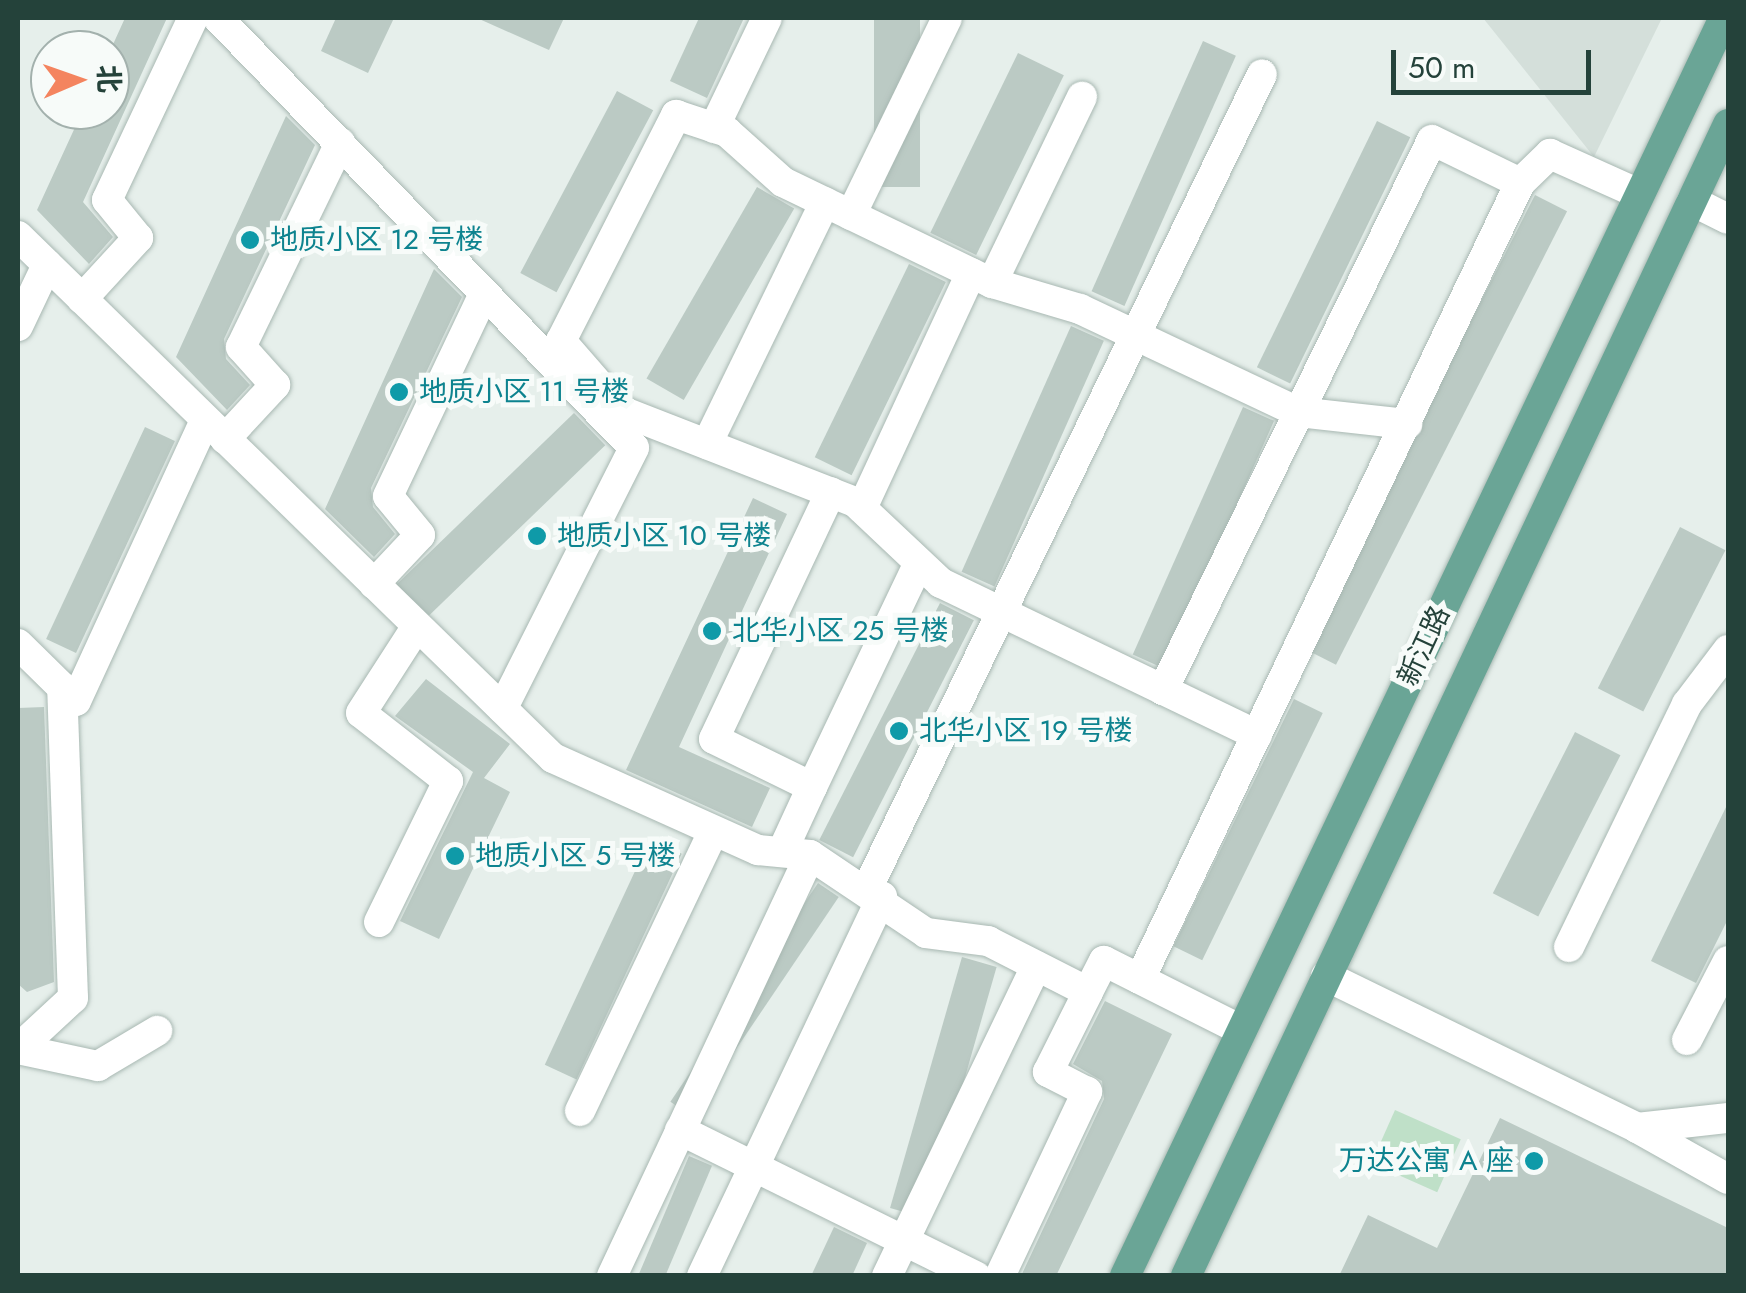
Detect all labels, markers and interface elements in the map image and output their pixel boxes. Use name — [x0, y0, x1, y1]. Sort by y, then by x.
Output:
north arrow — [30, 30, 130, 130]
scale bar — [1396, 30, 1596, 92]
text: 50 m — [1408, 46, 1475, 89]
text: 北 — [88, 64, 129, 94]
place label: 地质小区 12 号楼 — [270, 223, 483, 257]
marker: 地质小区 12 号楼 — [239, 229, 261, 251]
place label: 地质小区 11 号楼 — [419, 375, 629, 409]
marker: 地质小区 11 号楼 — [388, 381, 410, 403]
place label: 地质小区 10 号楼 — [557, 519, 771, 553]
marker: 地质小区 10 号楼 — [526, 525, 548, 547]
street label: 新江路 — [1391, 601, 1457, 691]
place label: 北华小区 25 号楼 — [732, 614, 949, 648]
marker: 北华小区 25 号楼 — [701, 620, 723, 642]
place label: 北华小区 19 号楼 — [919, 714, 1133, 748]
marker: 北华小区 19 号楼 — [888, 720, 910, 742]
place label: 地质小区 5 号楼 — [475, 839, 676, 873]
marker: 地质小区 5 号楼 — [444, 845, 466, 867]
place label: 万达公寓 A 座 — [1339, 1144, 1514, 1178]
marker: 万达公寓 A 座 — [1523, 1150, 1545, 1172]

